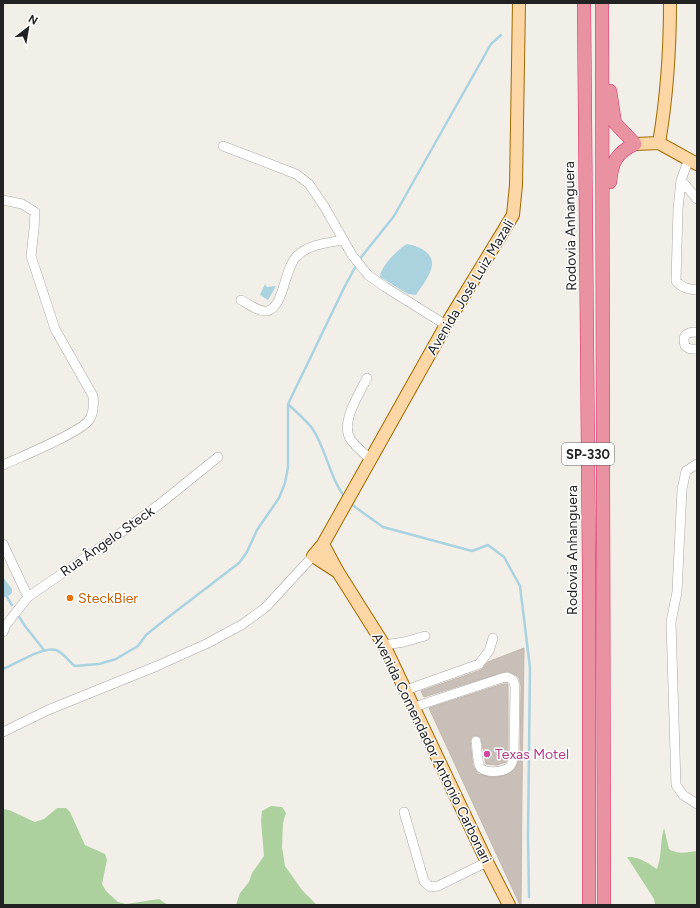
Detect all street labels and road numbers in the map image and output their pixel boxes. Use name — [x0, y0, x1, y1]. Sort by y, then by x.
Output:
street label: Rodovia Anhanguera — [561, 161, 580, 291]
street label: Avenida José Luiz Mazali — [423, 216, 518, 358]
road number: SP-330 — [562, 443, 614, 465]
street label: Rodovia Anhanguera — [564, 485, 581, 615]
street label: Rua Ângelo Steck — [57, 503, 158, 580]
street label: Avenida Comendador Antonio Carbonari — [368, 630, 495, 866]

